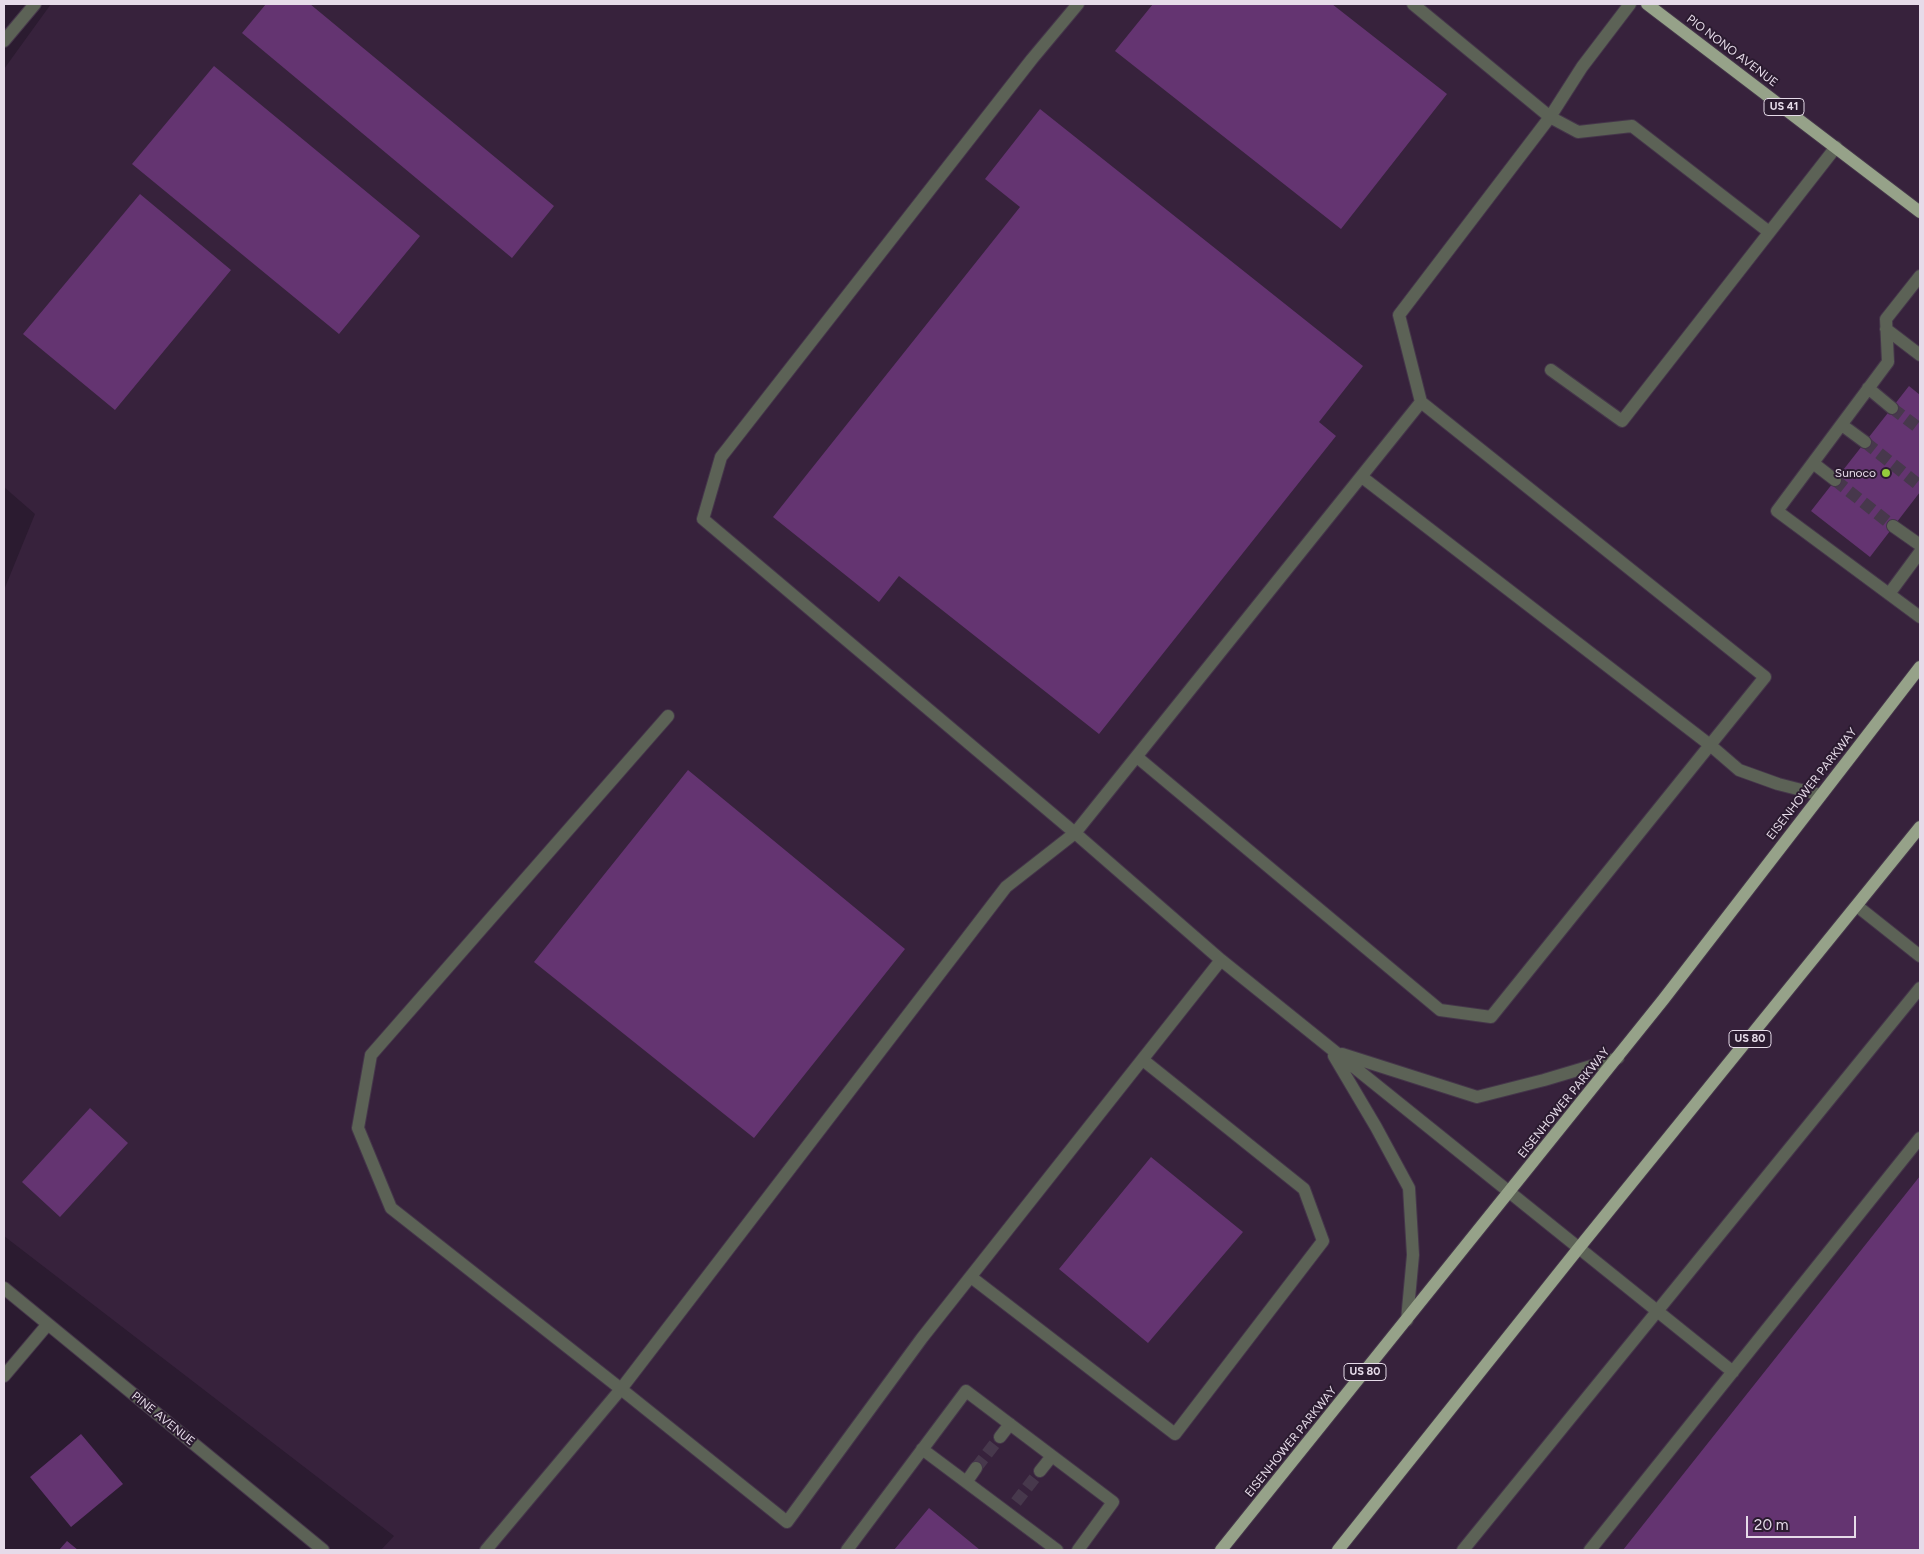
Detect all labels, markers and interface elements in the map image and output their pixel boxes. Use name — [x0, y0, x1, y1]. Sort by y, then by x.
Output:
street label: PIO NONO AVENUE — [1684, 12, 1780, 90]
road number: US 41 — [1764, 98, 1804, 115]
place label: Sunoco — [1835, 466, 1876, 480]
marker: Sunoco — [1880, 467, 1892, 479]
street label: EISENHOWER PARKWAY — [1764, 725, 1860, 843]
road number: US 80 — [1729, 1030, 1771, 1048]
street label: EISENHOWER PARKWAY — [1515, 1045, 1613, 1161]
road number: US 80 — [1344, 1364, 1386, 1380]
street label: EISENHOWER PARKWAY — [1242, 1384, 1340, 1500]
street label: PINE AVENUE — [128, 1389, 198, 1449]
scale bar — [1749, 1506, 1859, 1538]
text: 20 m — [1754, 1516, 1788, 1534]

